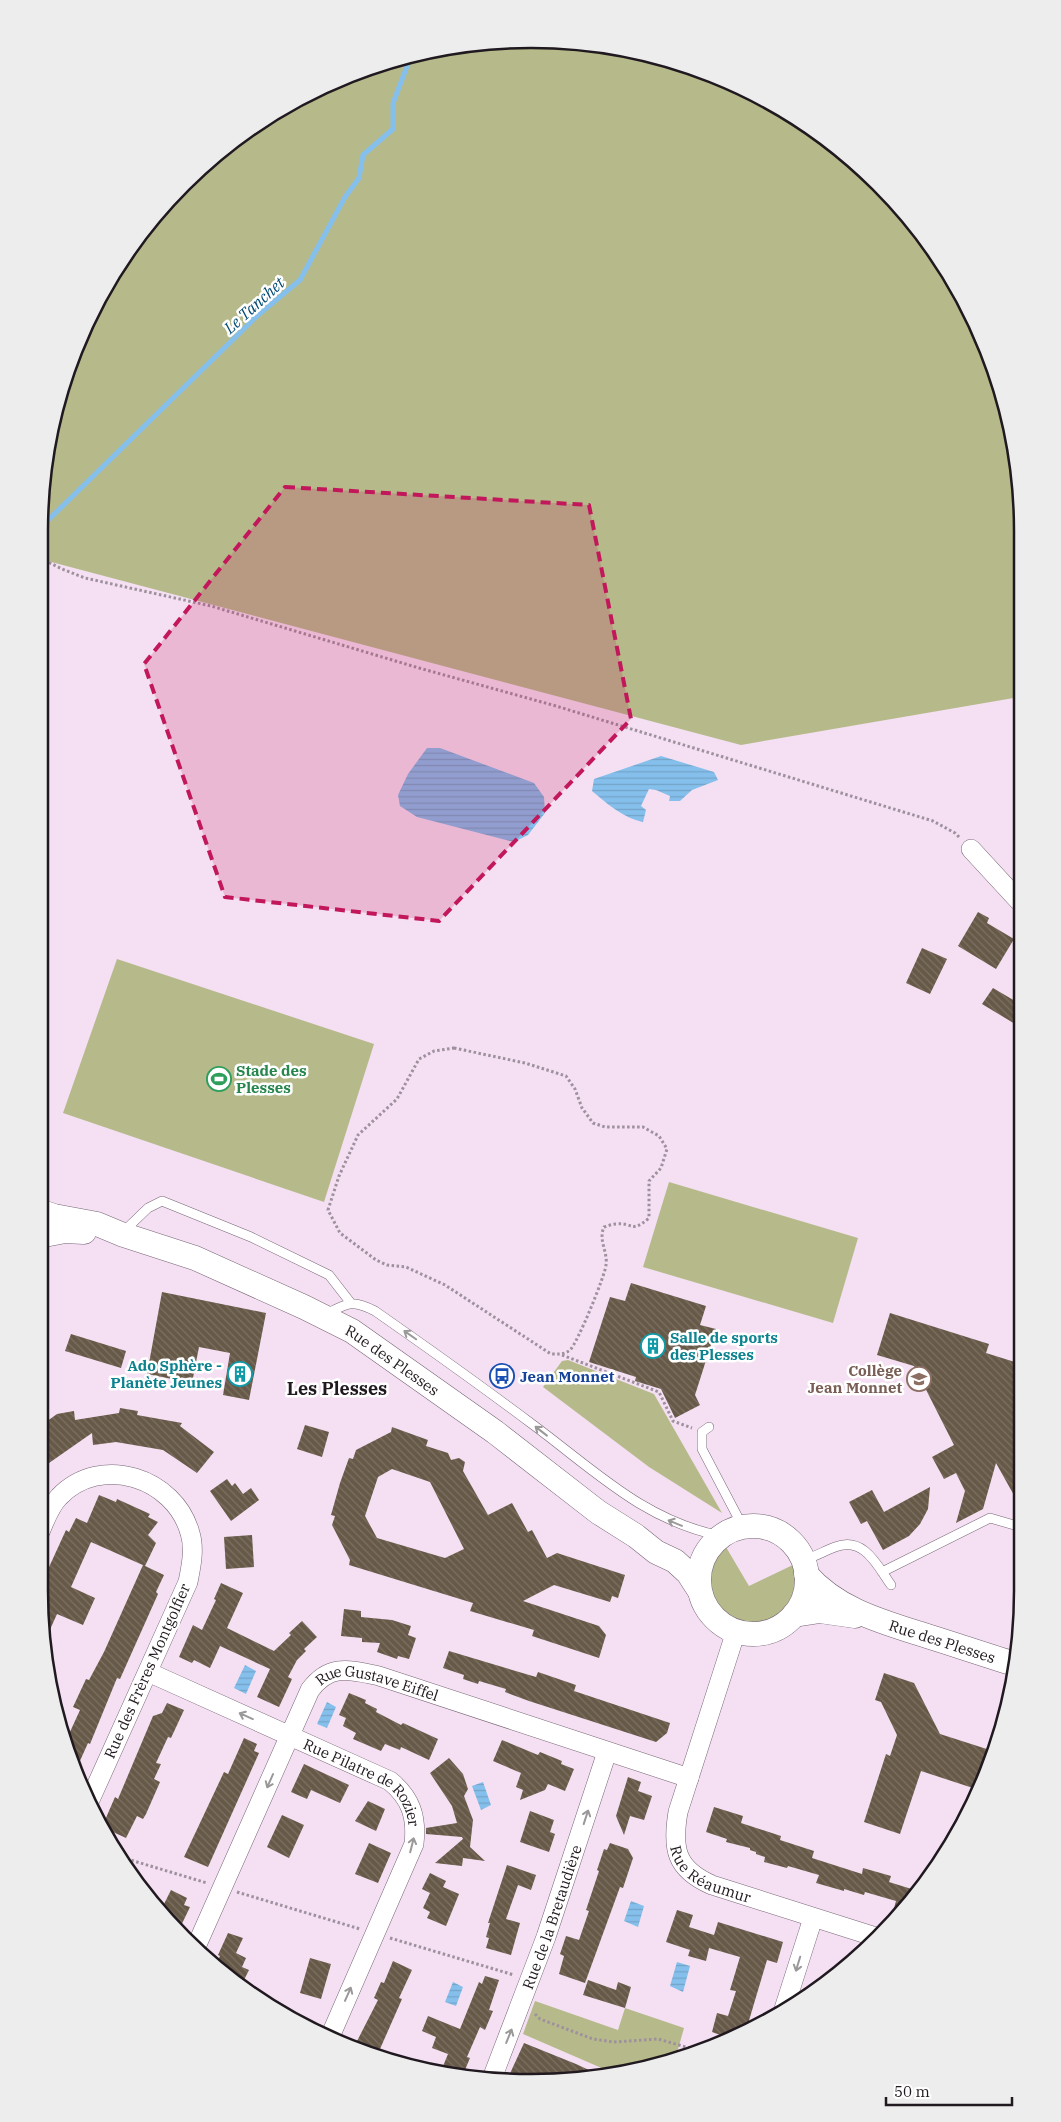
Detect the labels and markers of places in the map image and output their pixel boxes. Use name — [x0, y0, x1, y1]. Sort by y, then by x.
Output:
place label: Stade des Plesses — [236, 1061, 307, 1097]
sports icon: Stade des Plesses — [206, 1066, 232, 1092]
place label: Salle de sports des Plesses — [670, 1328, 778, 1364]
building icon: Salle de sports des Plesses — [640, 1333, 666, 1359]
place label: Ado Sphère - Planète Jeunes — [111, 1356, 222, 1392]
building icon: Ado Sphère - Planète Jeunes — [227, 1361, 253, 1387]
place label: Collège Jean Monnet — [808, 1361, 902, 1397]
bus stop icon: Jean Monnet — [489, 1363, 515, 1389]
school or university icon: Collège Jean Monnet — [906, 1366, 932, 1392]
place label: Jean Monnet — [520, 1367, 615, 1386]

